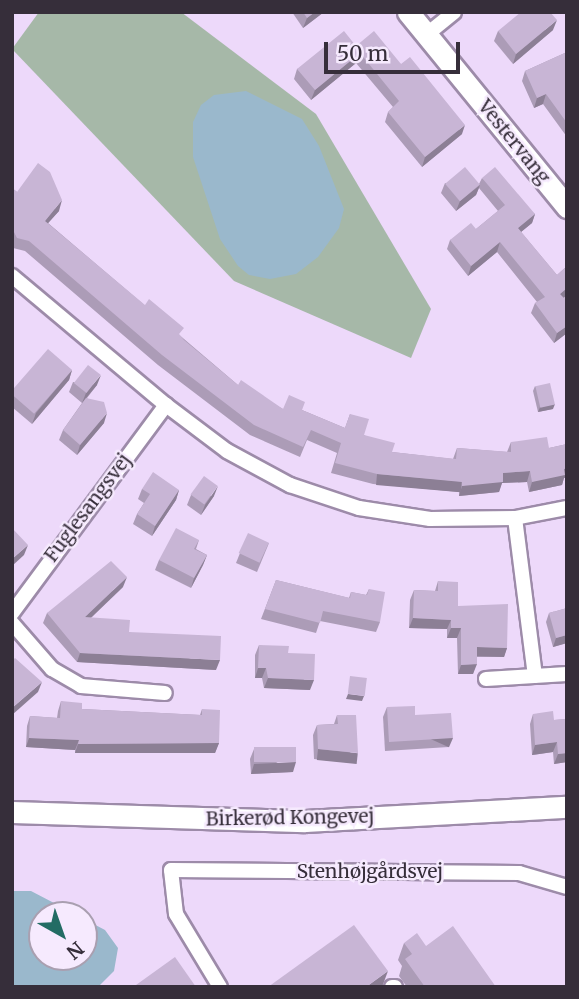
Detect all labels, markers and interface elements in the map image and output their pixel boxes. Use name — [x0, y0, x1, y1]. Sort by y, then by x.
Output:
scale bar — [327, 28, 463, 72]
text: 50 m — [337, 40, 388, 67]
street label: Vestervang — [473, 95, 555, 189]
street label: Fuglesangsvej — [40, 449, 136, 567]
street label: Birkerød Kongevej — [206, 805, 374, 831]
street label: Stenhøjgårdsvej — [297, 861, 443, 883]
north arrow — [28, 901, 98, 971]
text: N — [62, 937, 89, 965]

